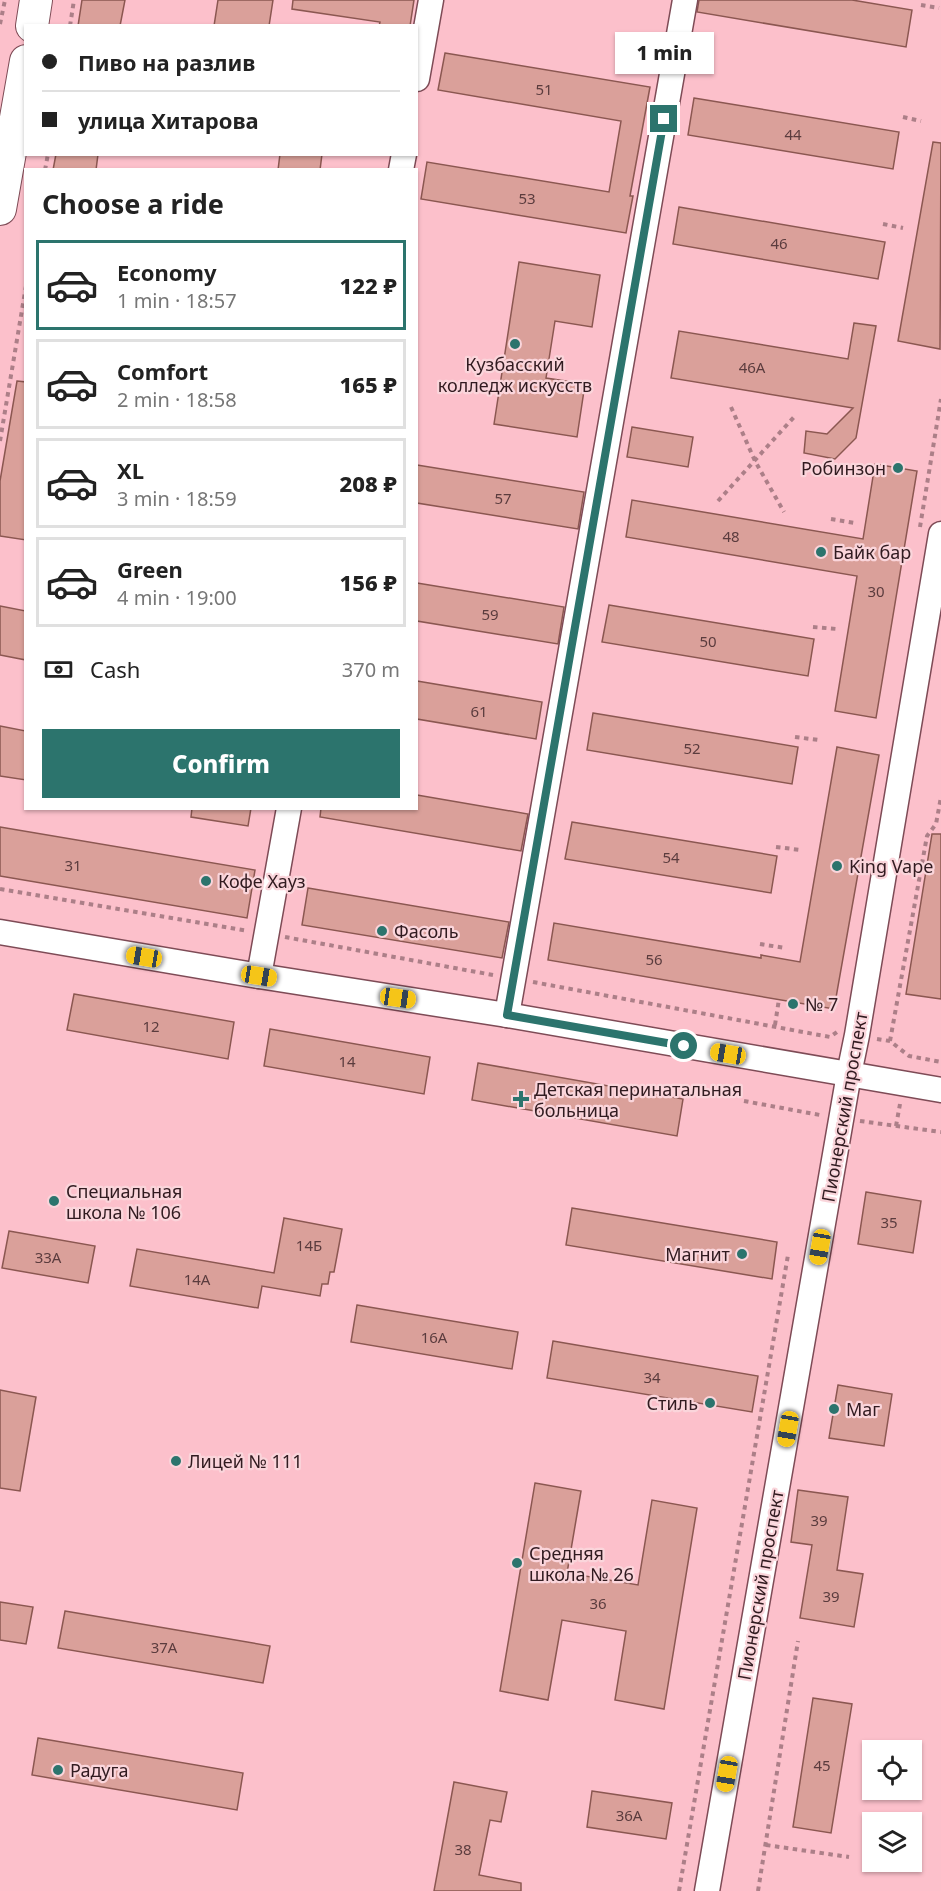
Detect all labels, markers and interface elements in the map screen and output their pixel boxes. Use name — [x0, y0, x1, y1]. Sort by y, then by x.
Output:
callout: 1 min — [614, 32, 714, 74]
text: 1 min — [637, 39, 692, 66]
text: Пиво на разлив — [78, 47, 255, 77]
house number: 51 — [535, 79, 553, 99]
text: улица Хитарова — [78, 105, 259, 135]
route end — [650, 105, 677, 132]
house number: 44 — [784, 124, 802, 144]
text: Choose a ride — [42, 185, 224, 222]
house number: 53 — [518, 188, 536, 208]
house number: 46 — [770, 233, 788, 253]
text: Economy — [117, 257, 216, 287]
icon: car — [45, 258, 99, 312]
text: 122 ₽ — [340, 270, 397, 300]
text: 1 min · 18:57 — [117, 287, 237, 314]
marker: Кузбасский колледж искусств — [508, 337, 522, 351]
place label: Кузбасский колледж искусств — [438, 352, 592, 397]
text: Comfort — [117, 356, 208, 386]
icon: car — [45, 357, 99, 411]
house number: 46А — [739, 357, 766, 377]
text: 165 ₽ — [340, 369, 397, 399]
text: 2 min · 18:58 — [117, 386, 237, 413]
text: XL — [117, 455, 144, 485]
icon: car — [45, 456, 99, 510]
place label: Робинзон — [801, 456, 886, 480]
marker: Робинзон — [891, 461, 905, 475]
text: 208 ₽ — [340, 468, 397, 498]
text: 3 min · 18:59 — [117, 485, 237, 512]
house number: 57 — [494, 488, 512, 508]
house number: 48 — [722, 526, 740, 546]
place label: Байк бар — [833, 540, 911, 564]
marker: Байк бар — [814, 545, 828, 559]
text: Green — [117, 554, 183, 584]
icon: car — [45, 555, 99, 609]
text: 156 ₽ — [340, 567, 397, 597]
house number: 30 — [867, 581, 885, 601]
text: 4 min · 19:00 — [117, 584, 237, 611]
house number: 59 — [481, 604, 499, 624]
house number: 50 — [699, 631, 717, 651]
icon: cash — [42, 653, 75, 686]
text: Cash — [90, 654, 140, 684]
text: 370 m — [342, 656, 400, 683]
house number: 61 — [470, 701, 488, 721]
button: Confirm — [42, 729, 400, 798]
house number: 52 — [683, 738, 701, 758]
house number: 54 — [662, 847, 680, 867]
place label: King Vape — [849, 854, 933, 878]
house number: 31 — [64, 855, 82, 875]
marker: King Vape — [830, 859, 844, 873]
place label: Кофе Хауз — [218, 869, 306, 893]
marker: Кофе Хауз — [199, 874, 213, 888]
place label: Фасоль — [394, 919, 458, 943]
marker: Фасоль — [375, 924, 389, 938]
car — [125, 945, 163, 969]
house number: 56 — [645, 949, 663, 969]
car — [240, 964, 278, 988]
car — [379, 987, 417, 1009]
place label: № 7 — [805, 992, 838, 1016]
marker: № 7 — [786, 997, 800, 1011]
street label: Пионерский проспект — [815, 1009, 873, 1204]
house number: 12 — [142, 1016, 160, 1036]
route start — [670, 1032, 697, 1059]
car — [709, 1042, 747, 1066]
house number: 14 — [338, 1051, 356, 1071]
place label: Детская перинатальная больница — [534, 1077, 742, 1122]
marker: Детская перинатальная больница — [512, 1090, 530, 1108]
place label: Специальная школа № 106 — [66, 1179, 182, 1224]
marker: Специальная школа № 106 — [47, 1194, 61, 1208]
house number: 35 — [880, 1212, 898, 1232]
car — [808, 1228, 832, 1266]
house number: 14Б — [296, 1235, 322, 1255]
place label: Магнит — [665, 1242, 731, 1266]
house number: 33А — [35, 1247, 62, 1267]
marker: Магнит — [735, 1247, 749, 1261]
house number: 14А — [184, 1269, 211, 1289]
house number: 16А — [421, 1327, 448, 1347]
house number: 34 — [643, 1367, 661, 1387]
place label: Стиль — [647, 1391, 698, 1415]
marker: Стиль — [703, 1396, 717, 1410]
place label: Маг — [846, 1397, 880, 1421]
marker: Маг — [827, 1402, 841, 1416]
car — [776, 1410, 800, 1448]
place label: Лицей № 111 — [188, 1449, 302, 1473]
marker: Лицей № 111 — [169, 1454, 183, 1468]
street label: Пионерский проспект — [731, 1487, 789, 1682]
house number: 39 — [810, 1510, 828, 1530]
place label: Средняя школа № 26 — [529, 1541, 634, 1586]
marker: Средняя школа № 26 — [510, 1556, 524, 1570]
house number: 39 — [822, 1586, 840, 1606]
house number: 36 — [589, 1593, 607, 1613]
house number: 37А — [151, 1637, 178, 1657]
map controls — [862, 1740, 922, 1872]
button: locate — [862, 1740, 922, 1800]
car — [715, 1755, 739, 1793]
house number: 45 — [813, 1755, 831, 1775]
place label: Радуга — [70, 1758, 128, 1782]
marker: Радуга — [51, 1763, 65, 1777]
house number: 36А — [616, 1805, 643, 1825]
button: layers — [862, 1812, 922, 1872]
house number: 38 — [454, 1839, 472, 1859]

